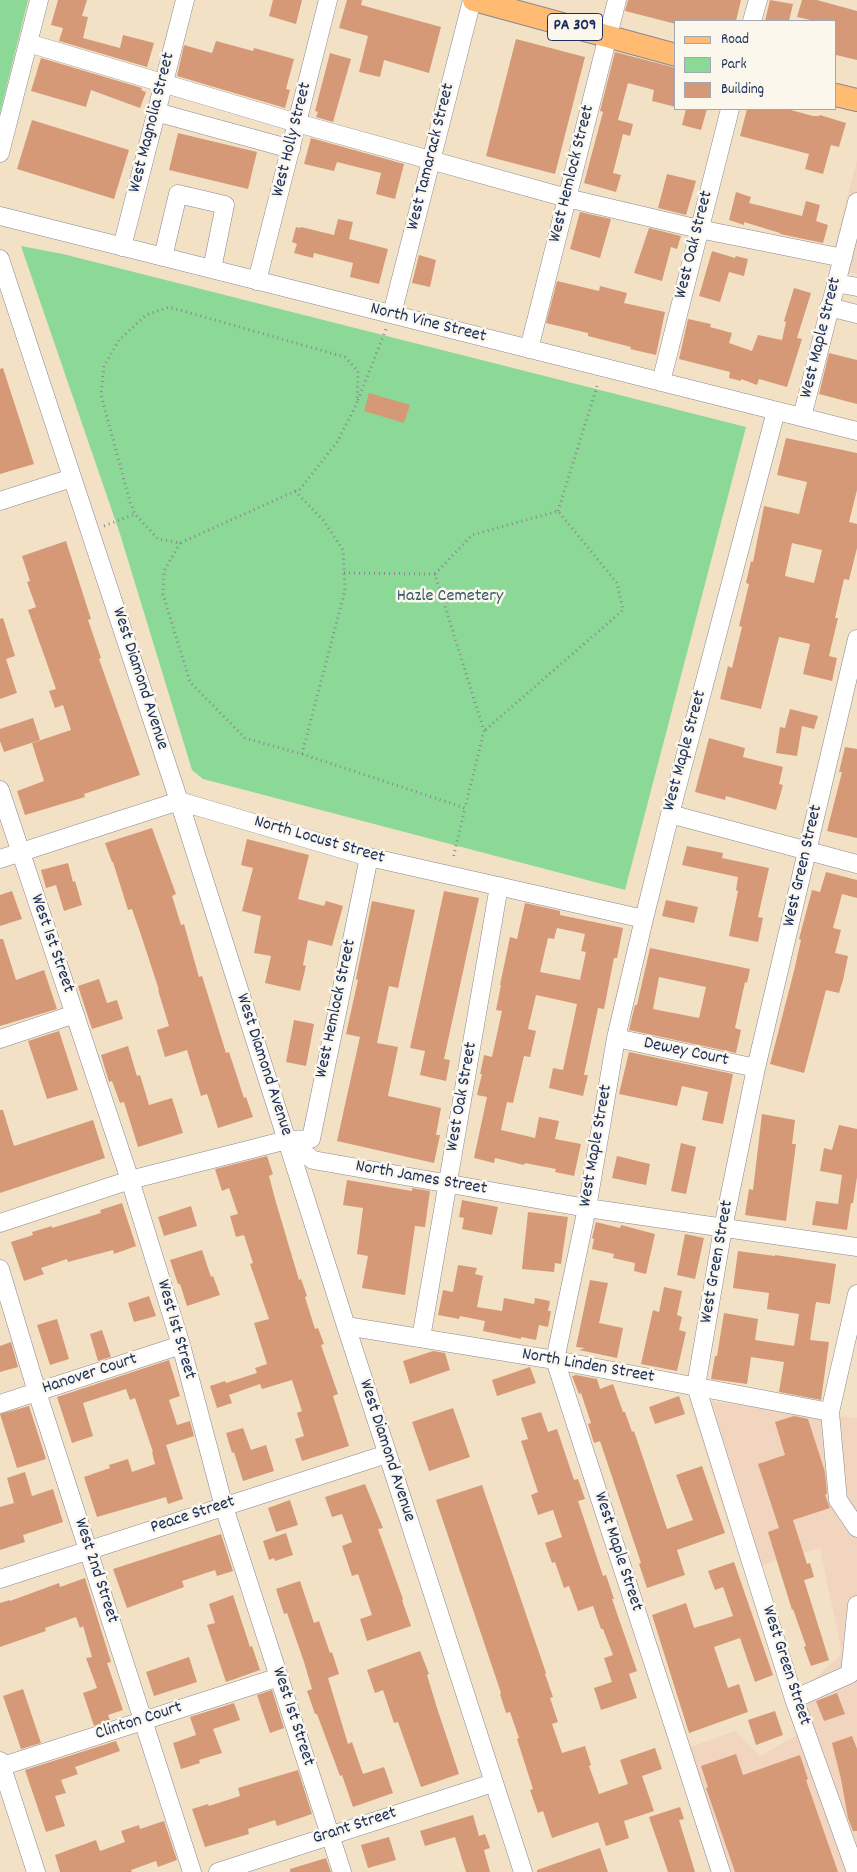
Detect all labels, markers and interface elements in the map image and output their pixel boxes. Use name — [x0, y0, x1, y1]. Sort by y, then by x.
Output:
road number: PA 309 — [548, 14, 602, 41]
legend — [674, 20, 837, 110]
text: Road — [721, 29, 749, 51]
street label: West Magnolia Street — [125, 51, 181, 195]
text: Park — [721, 54, 747, 76]
text: Building — [721, 79, 764, 101]
street label: West Holly Street — [268, 80, 318, 200]
street label: West Tamarack Street — [403, 81, 461, 233]
street label: West Hemlock Street — [545, 103, 601, 245]
street label: West Oak Street — [671, 189, 719, 301]
street label: West Maple Street — [797, 275, 847, 401]
street label: North Vine Street — [368, 299, 488, 349]
park label: Hazle Cemetery — [397, 587, 503, 609]
street label: West Diamond Avenue — [106, 605, 172, 753]
street label: West Maple Street — [660, 688, 712, 814]
street label: West Green Street — [779, 803, 829, 929]
street label: North Locust Street — [251, 812, 387, 870]
street label: West 1st Street — [24, 892, 78, 996]
street label: West Hemlock Street — [312, 938, 362, 1080]
street label: West Diamond Avenue — [230, 991, 296, 1139]
street label: Dewey Court — [642, 1033, 730, 1073]
street label: West Oak Street — [443, 1041, 483, 1153]
street label: West Maple Street — [576, 1083, 618, 1209]
street label: North James Street — [353, 1157, 489, 1201]
street label: West Green Street — [697, 1199, 739, 1325]
street label: West 1st Street — [150, 1278, 200, 1382]
street label: North Linden Street — [520, 1345, 656, 1389]
street label: Hanover Court — [40, 1350, 140, 1400]
street label: West Diamond Avenue — [353, 1377, 419, 1525]
street label: West Maple Street — [588, 1490, 646, 1614]
street label: Peace Street — [148, 1492, 238, 1540]
street label: West 2nd Street — [68, 1516, 122, 1626]
street label: West Green Street — [756, 1604, 814, 1728]
street label: West 1st Street — [266, 1665, 318, 1769]
street label: Clinton Court — [93, 1698, 185, 1746]
street label: Grant Street — [310, 1803, 400, 1851]

